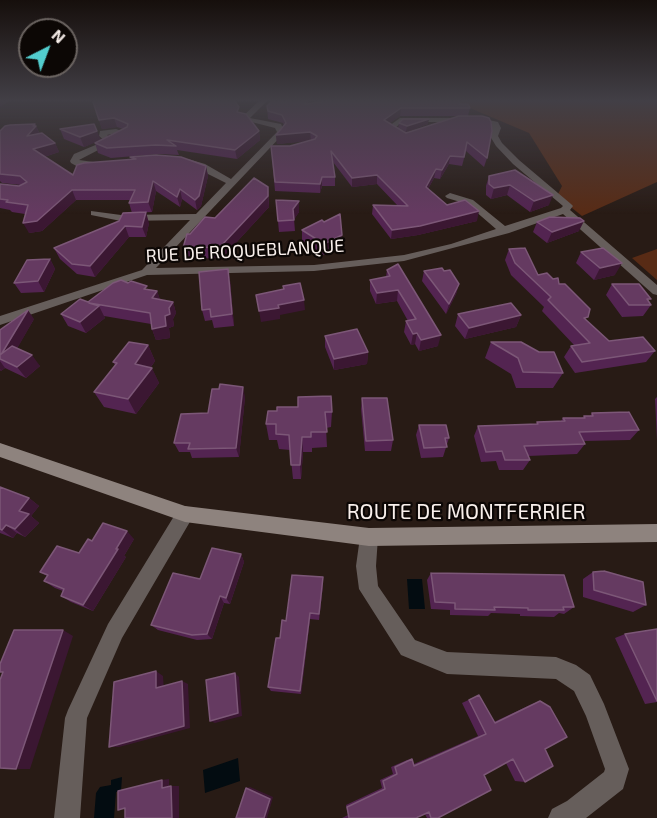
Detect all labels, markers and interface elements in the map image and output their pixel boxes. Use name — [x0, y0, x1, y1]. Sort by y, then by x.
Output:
north arrow — [18, 18, 78, 78]
text: N — [48, 25, 70, 47]
street label: RUE DE ROQUEBLANQUE — [145, 235, 345, 267]
street label: ROUTE DE MONTFERRIER — [347, 499, 585, 525]

